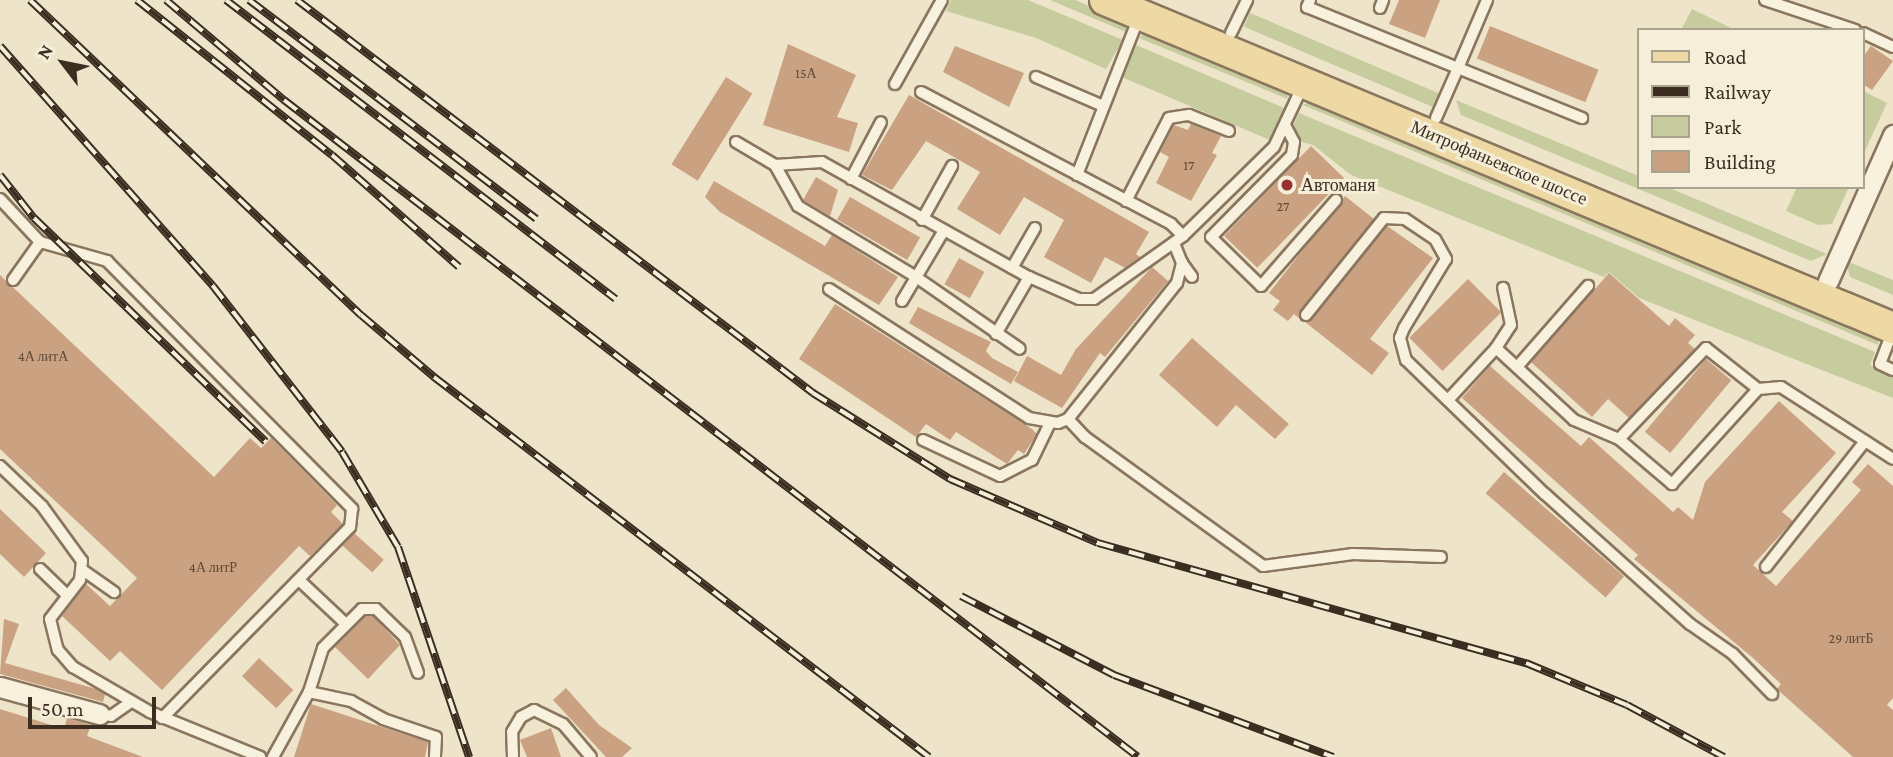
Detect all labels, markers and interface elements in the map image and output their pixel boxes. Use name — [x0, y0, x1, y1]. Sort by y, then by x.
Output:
north arrow — [28, 28, 98, 98]
legend — [1638, 28, 1865, 189]
text: N — [32, 41, 57, 63]
text: Road — [1704, 45, 1747, 69]
house number: 15А — [795, 65, 817, 81]
text: Railway — [1704, 80, 1771, 104]
text: Park — [1704, 115, 1741, 139]
street label: Митрофаньевское шоссе — [1408, 116, 1590, 210]
text: Building — [1704, 150, 1776, 174]
house number: 17 — [1183, 157, 1195, 173]
place label: Автоманя — [1301, 174, 1376, 196]
marker: Автоманя — [1279, 177, 1295, 193]
house number: 27 — [1277, 198, 1289, 214]
house number: 4А литА — [18, 348, 68, 364]
house number: 4А литР — [189, 559, 237, 575]
house number: 29 литБ — [1828, 630, 1874, 646]
scale bar — [32, 684, 159, 728]
text: 50 m — [41, 697, 84, 721]

